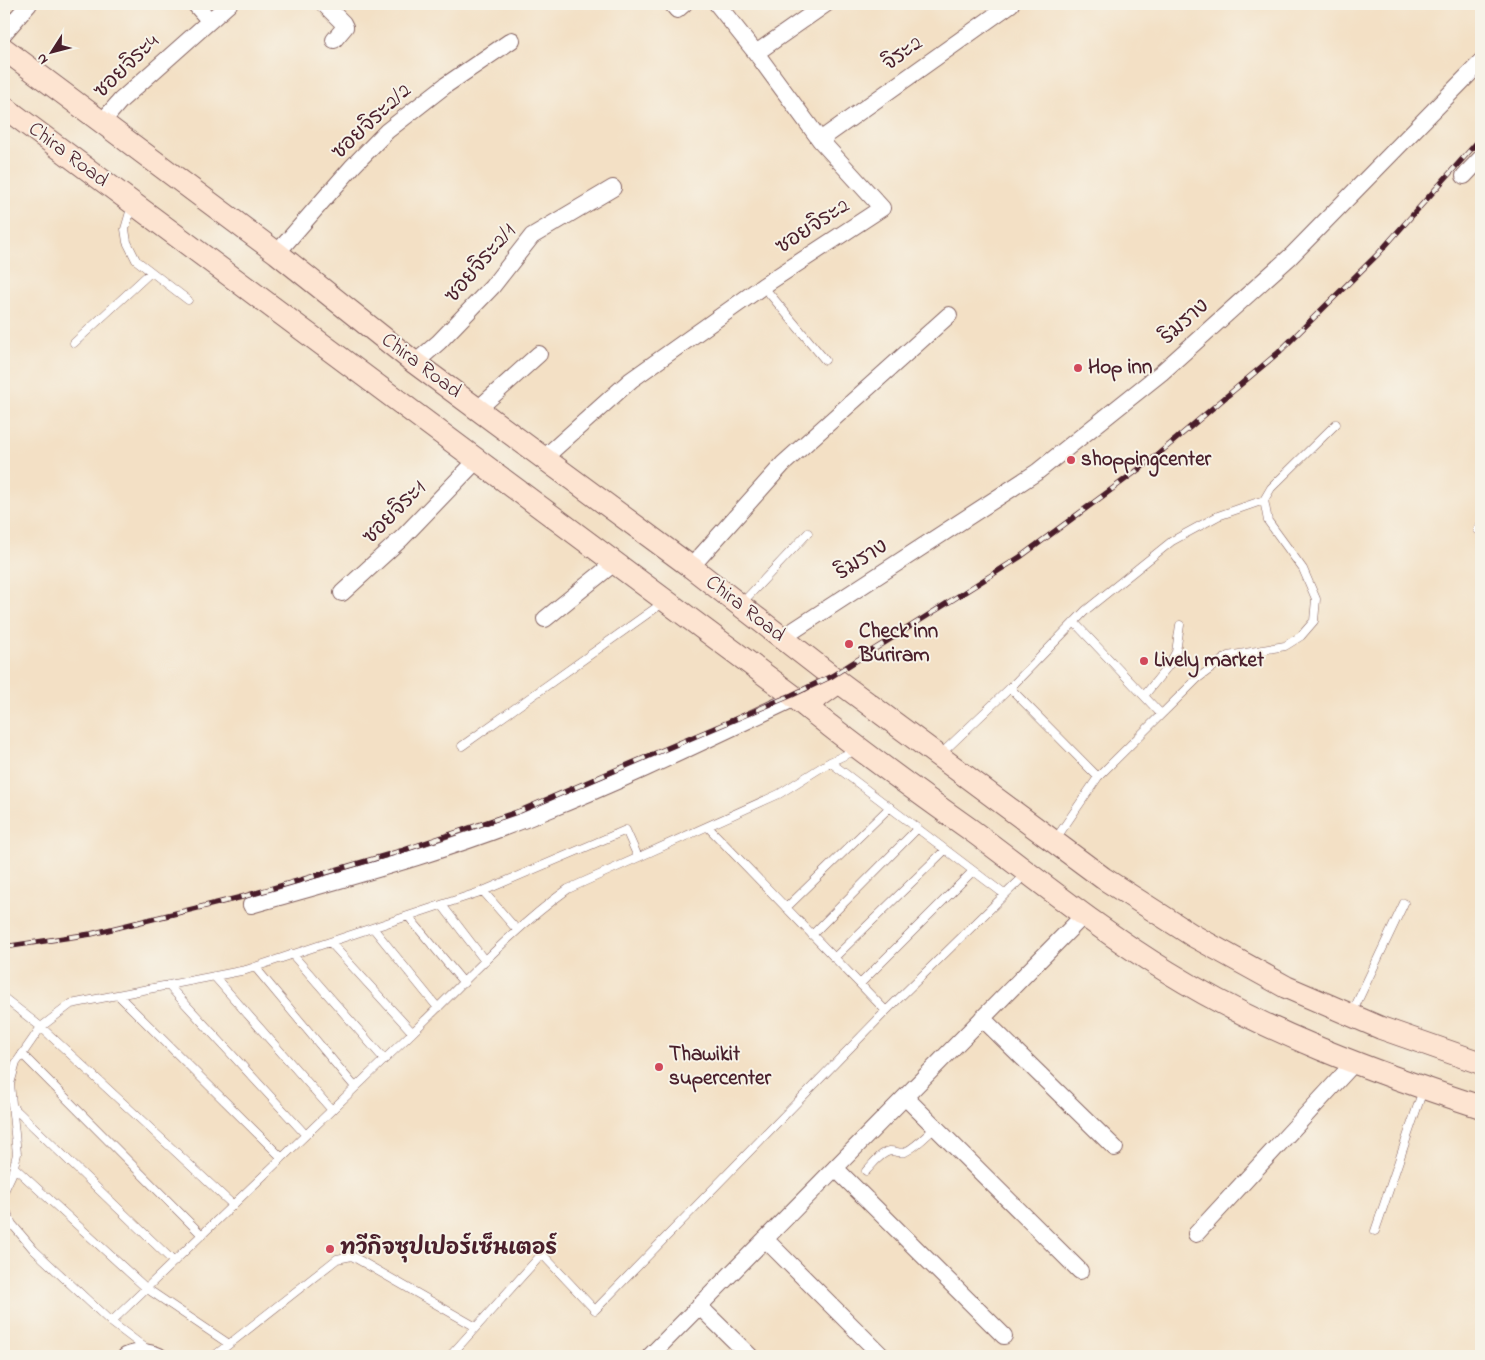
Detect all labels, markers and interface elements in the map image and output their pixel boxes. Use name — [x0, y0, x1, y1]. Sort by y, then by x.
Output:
north arrow — [28, 28, 78, 78]
street label: ซอยจิระ4 — [87, 28, 167, 106]
street label: จิระ2 — [877, 29, 929, 79]
text: N — [31, 49, 54, 69]
street label: ซอยจิระ2/2 — [325, 77, 419, 167]
street label: Chira Road — [21, 115, 115, 195]
street label: ซอยจิระ2 — [770, 192, 856, 262]
street label: ซอยจิระ2/1 — [438, 218, 524, 310]
street label: ริมราง — [1154, 292, 1216, 352]
street label: Chira Road — [374, 326, 468, 406]
place label: Hop inn — [1088, 353, 1152, 383]
marker: Hop inn — [1072, 362, 1084, 374]
place label: shoppingcenter — [1081, 445, 1212, 477]
marker: shoppingcenter — [1065, 454, 1077, 466]
street label: ซอยจิระ1 — [356, 474, 434, 552]
street label: ริมราง — [830, 532, 894, 588]
street label: Chira Road — [699, 568, 791, 650]
place label: Check inn Buriram — [858, 617, 938, 671]
marker: Check inn Buriram — [843, 638, 855, 650]
place label: Lively market — [1154, 646, 1265, 678]
marker: Lively market — [1138, 655, 1150, 667]
place label: Thawikit supercenter — [669, 1040, 772, 1094]
marker: Thawikit supercenter — [653, 1061, 665, 1073]
place label: ทวีกิจซุปเปอร์เซ็นเตอร์ — [340, 1232, 558, 1264]
marker: ทวีกิจซุปเปอร์เซ็นเตอร์ — [324, 1243, 336, 1255]

